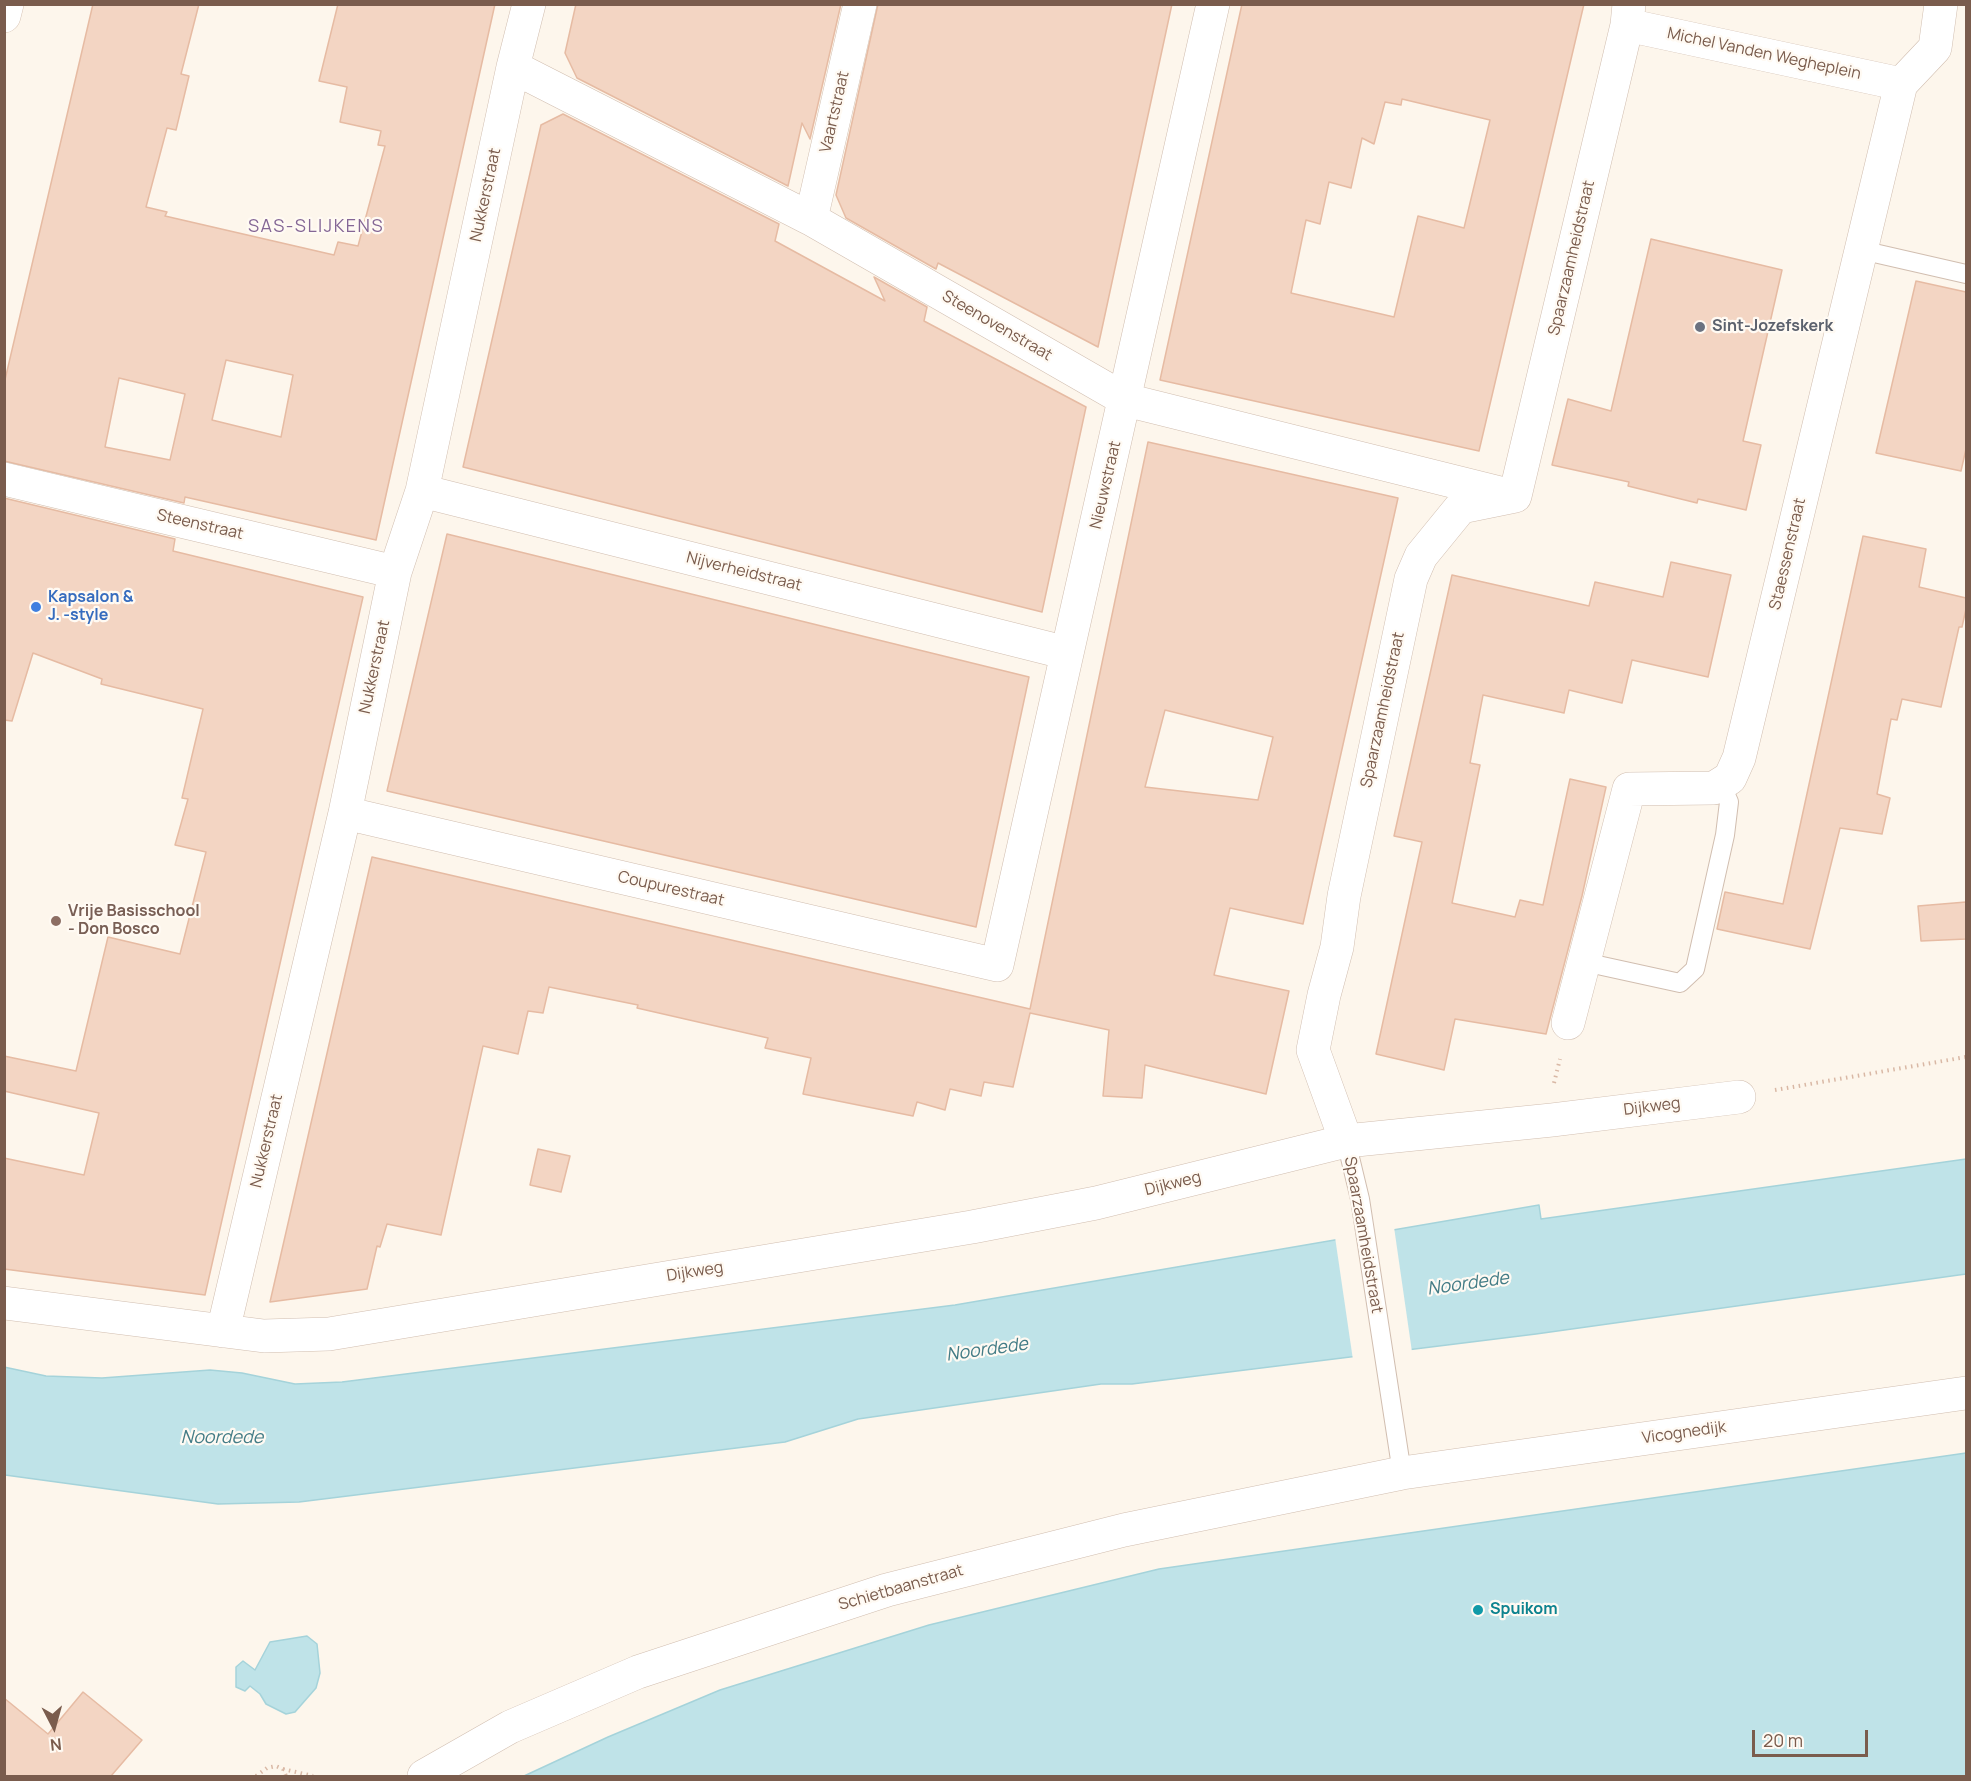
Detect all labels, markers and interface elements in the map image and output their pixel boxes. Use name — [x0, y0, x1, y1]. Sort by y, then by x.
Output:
street label: Michel Vanden Wegheplein — [1665, 24, 1863, 84]
street label: Vaartstraat — [816, 69, 854, 155]
street label: Nukkerstraat — [467, 146, 505, 244]
street label: Spaarzaamheidstraat — [1545, 179, 1599, 337]
district label: SAS-SLIJKENS — [248, 216, 384, 238]
street label: Steenovenstraat — [939, 287, 1055, 365]
place label: Sint-Jozefskerk — [1712, 317, 1833, 337]
marker: Sint-Jozefskerk — [1693, 320, 1707, 334]
street label: Nieuwstraat — [1087, 439, 1125, 531]
street label: Staessenstraat — [1766, 496, 1810, 612]
street label: Steenstraat — [155, 506, 245, 544]
street label: Nijverheidstraat — [684, 548, 804, 596]
place label: Kapsalon & J. -style — [48, 588, 133, 626]
marker: Kapsalon & J. -style — [29, 600, 43, 614]
street label: Nukkerstraat — [356, 618, 394, 716]
street label: Spaarzaamheidstraat — [1357, 630, 1409, 790]
street label: Coupurestraat — [616, 867, 726, 911]
place label: Vrije Basisschool - Don Bosco — [68, 902, 200, 940]
marker: Vrije Basisschool - Don Bosco — [49, 914, 63, 928]
street label: Nukkerstraat — [247, 1092, 287, 1190]
street label: Dijkweg — [1622, 1094, 1682, 1120]
street label: Spaarzaamheidstraat — [1340, 1155, 1386, 1315]
street label: Dijkweg — [1143, 1168, 1203, 1200]
street label: Dijkweg — [665, 1258, 725, 1286]
water label: Noordede — [1426, 1268, 1510, 1300]
water label: Noordede — [945, 1334, 1029, 1366]
street label: Vicognedijk — [1641, 1418, 1727, 1448]
water label: Noordede — [181, 1427, 263, 1449]
street label: Schietbaanstraat — [836, 1561, 966, 1615]
place label: Spuikom — [1490, 1600, 1558, 1620]
marker: Spuikom — [1471, 1603, 1485, 1617]
north arrow — [24, 1697, 84, 1757]
scale bar — [1755, 1718, 1870, 1756]
text: 20 m — [1763, 1728, 1803, 1752]
text: N — [49, 1733, 63, 1756]

